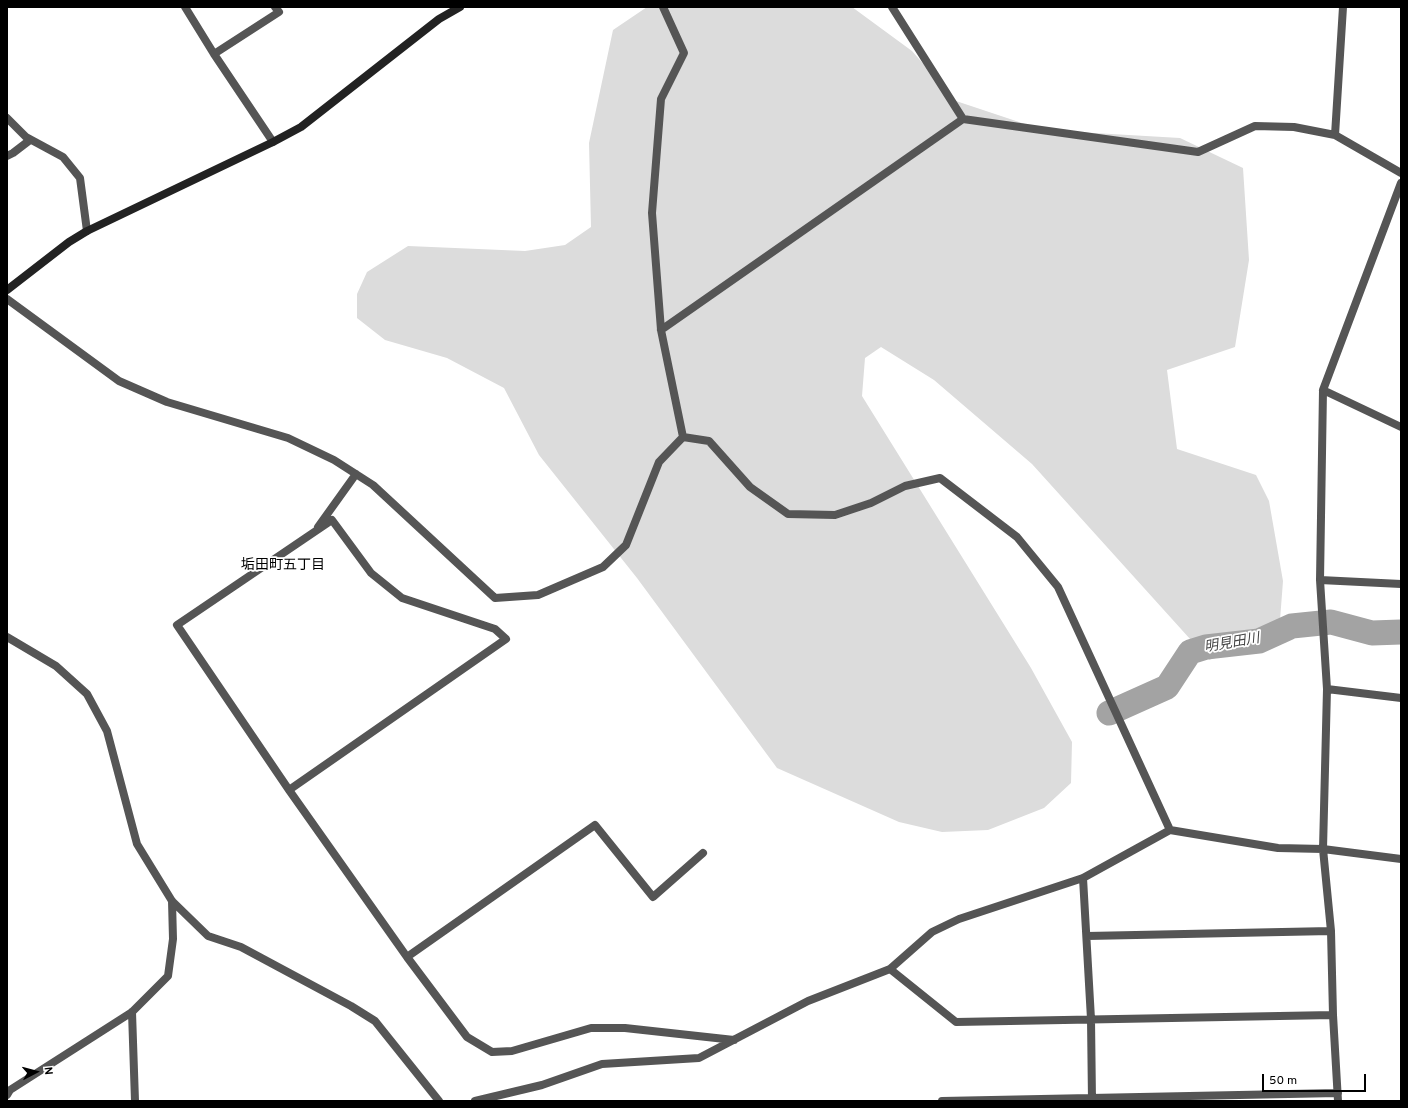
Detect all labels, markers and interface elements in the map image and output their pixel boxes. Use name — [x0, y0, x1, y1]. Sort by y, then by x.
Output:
district label: 垢田町五丁目 — [241, 558, 325, 574]
water label: 明見田川 — [1203, 631, 1261, 657]
north arrow — [16, 1052, 56, 1092]
text: N — [41, 1066, 55, 1075]
scale bar — [1264, 1066, 1368, 1092]
text: 50 m — [1269, 1073, 1297, 1089]

